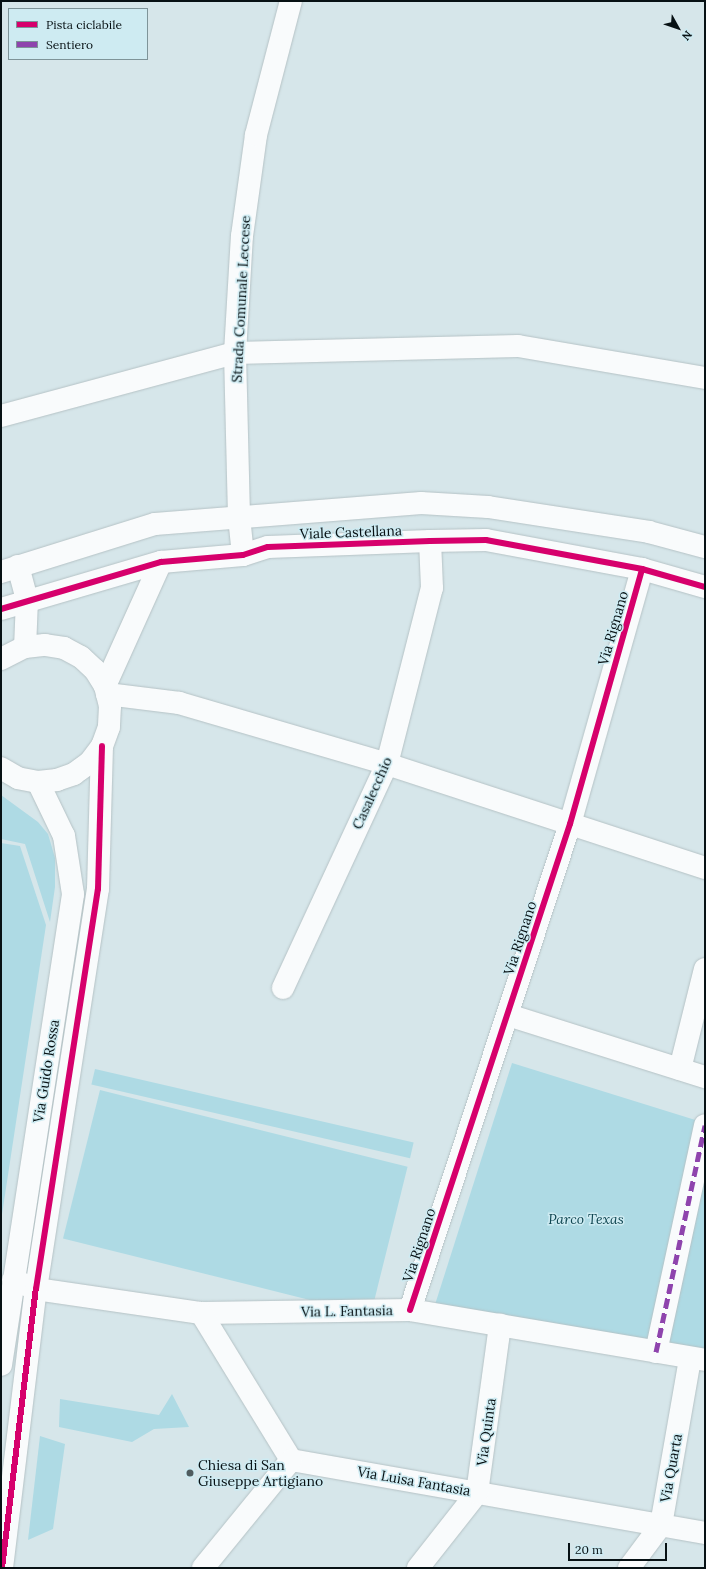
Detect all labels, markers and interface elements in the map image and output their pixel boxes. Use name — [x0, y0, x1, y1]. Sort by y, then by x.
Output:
legend — [8, 8, 148, 60]
north arrow — [658, 8, 698, 48]
text: Pista ciclabile — [46, 17, 122, 32]
text: N — [679, 28, 695, 43]
text: Sentiero — [46, 37, 93, 52]
street label: Strada Comunale Leccese — [228, 215, 254, 383]
street label: Viale Castellana — [300, 522, 402, 542]
street label: Via Rignano — [594, 589, 632, 667]
street label: Casalecchio — [349, 754, 395, 832]
street label: Via Rignano — [500, 899, 540, 977]
street label: Via Guido Rossa — [30, 1018, 62, 1124]
street label: Via Rignano — [399, 1206, 439, 1284]
park label: Parco Texas — [548, 1211, 624, 1227]
street label: Via L. Fantasia — [301, 1302, 393, 1320]
street label: Via Quinta — [473, 1397, 499, 1467]
street label: Via Quarta — [657, 1432, 685, 1504]
place label: Chiesa di San Giuseppe Artigiano — [198, 1457, 323, 1490]
street label: Via Luisa Fantasia — [356, 1463, 472, 1499]
marker: Chiesa di San Giuseppe Artigiano — [185, 1468, 195, 1478]
scale bar — [570, 1535, 669, 1561]
text: 20 m — [575, 1542, 603, 1557]

